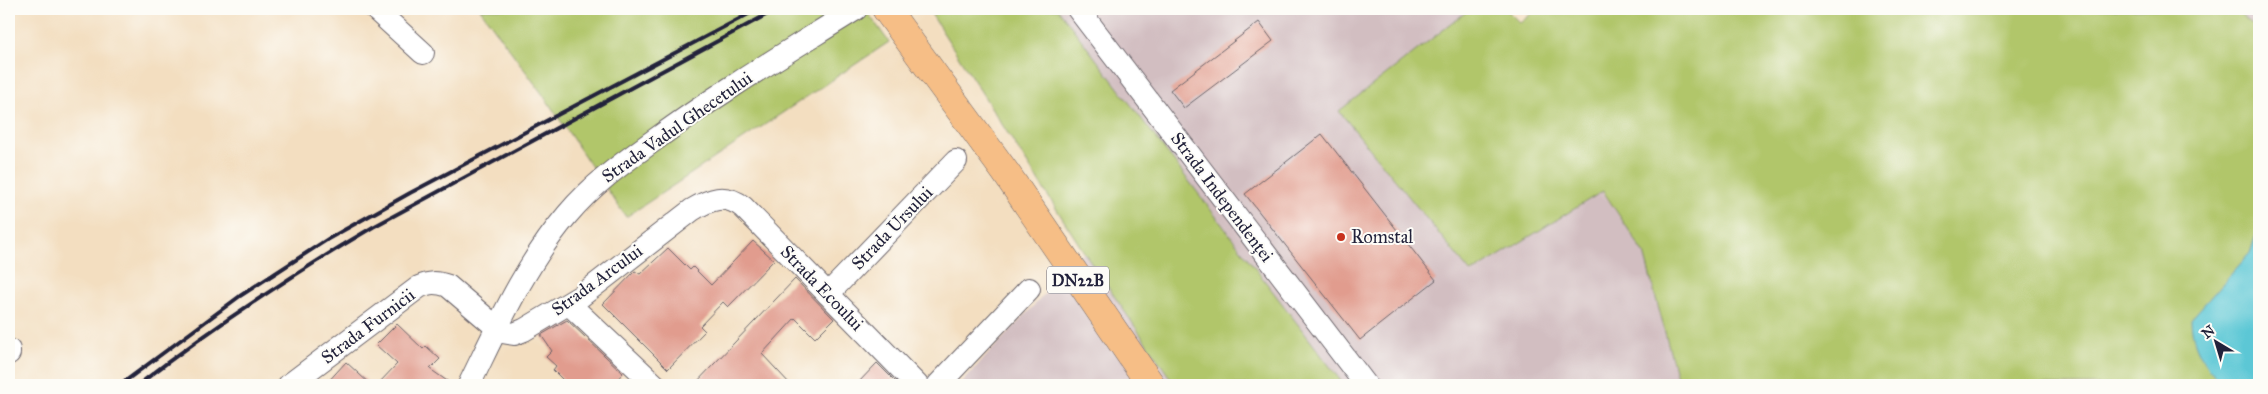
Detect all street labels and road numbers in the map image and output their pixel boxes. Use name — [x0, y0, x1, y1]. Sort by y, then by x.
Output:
street label: Strada Vadul Ghecetului — [598, 67, 757, 187]
street label: Strada Independenței — [1166, 128, 1278, 266]
street label: Strada Ursului — [847, 182, 937, 274]
street label: Strada Arcului — [547, 240, 647, 320]
street label: Strada Ecoului — [776, 241, 868, 335]
road number: DN22B — [1047, 266, 1109, 294]
street label: Strada Furnicii — [317, 284, 419, 368]

